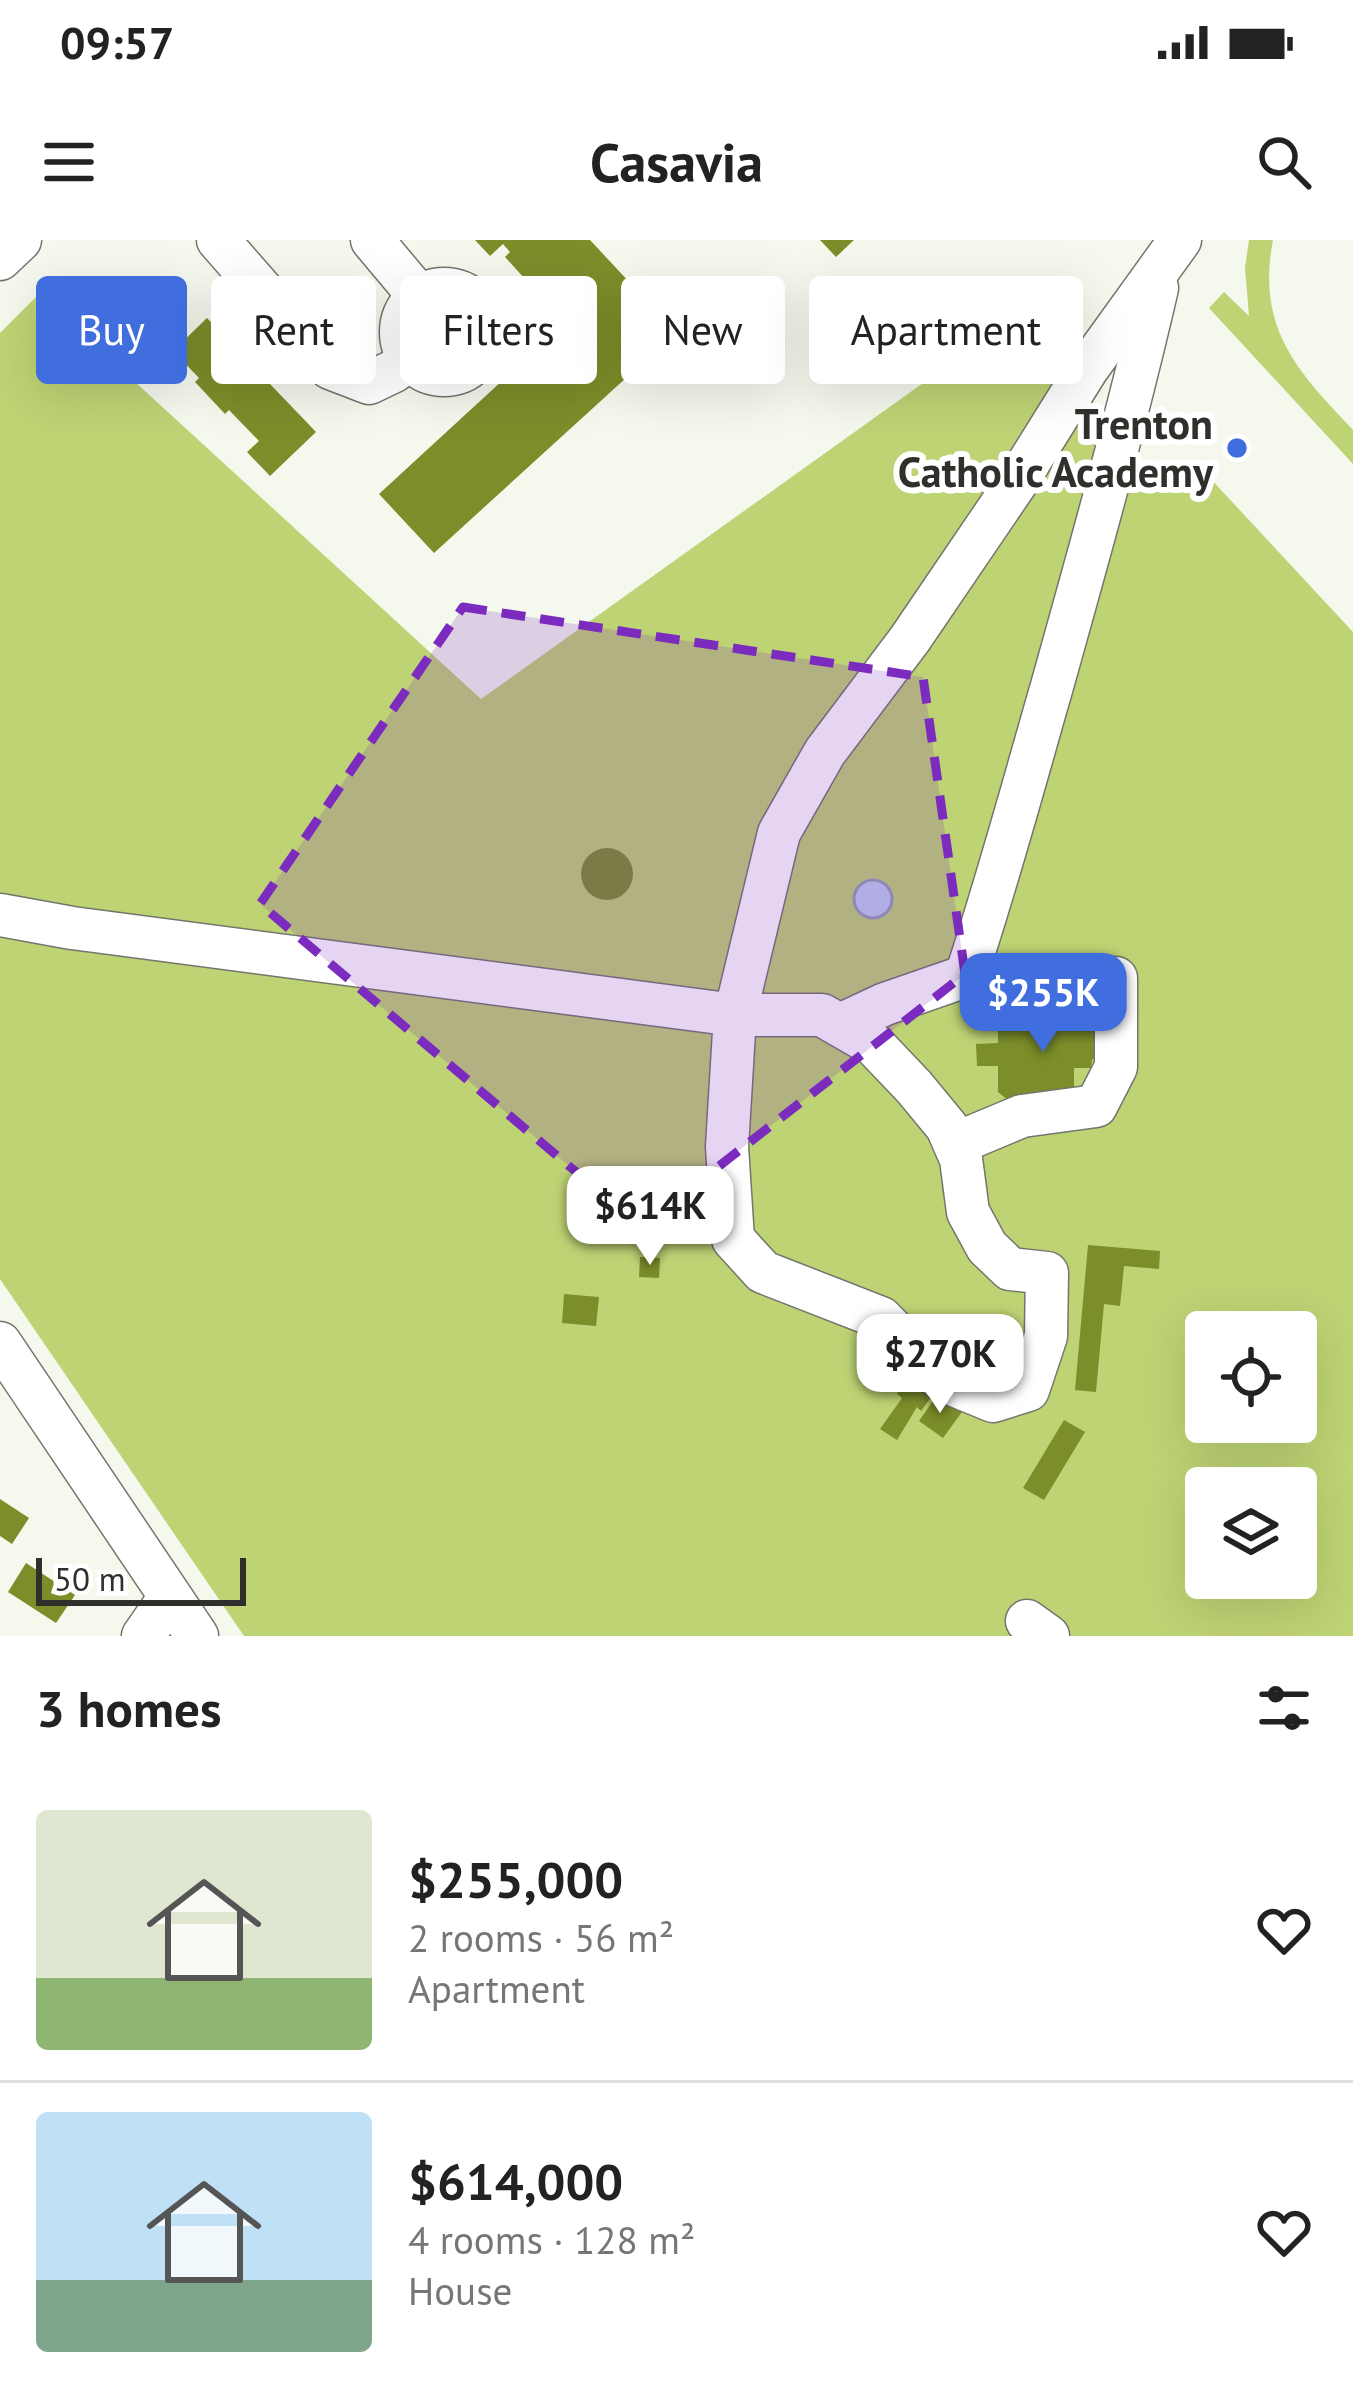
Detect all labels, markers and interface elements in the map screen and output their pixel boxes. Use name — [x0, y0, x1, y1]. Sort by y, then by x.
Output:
text: 09:57 — [60, 13, 174, 71]
text: Casavia — [590, 127, 763, 197]
icon: menu — [36, 129, 102, 195]
icon: search — [1251, 129, 1317, 195]
chip: Buy — [36, 276, 187, 384]
chip: Rent — [211, 276, 376, 384]
chip: Filters — [400, 276, 597, 384]
chip: New — [621, 276, 785, 384]
chip: Apartment — [809, 276, 1083, 384]
place label: Trenton Catholic Academy — [898, 396, 1214, 499]
marker: Trenton Catholic Academy — [1224, 435, 1250, 461]
pin: $255K — [959, 953, 1127, 1055]
text: $255K — [987, 966, 1099, 1017]
pin: $614K — [566, 1166, 734, 1268]
text: $614K — [594, 1179, 706, 1230]
map controls — [1185, 1311, 1317, 1599]
button: locate — [1185, 1311, 1317, 1443]
pin: $270K — [856, 1314, 1024, 1416]
text: $270K — [884, 1327, 996, 1378]
button: layers — [1185, 1467, 1317, 1599]
scale bar — [36, 1552, 246, 1605]
text: 50 m — [54, 1557, 126, 1600]
text: 3 homes — [36, 1675, 222, 1741]
icon: filters — [1251, 1675, 1317, 1741]
text: $255,000 — [408, 1846, 623, 1912]
icon: home — [132, 1858, 276, 2002]
icon: heart — [1251, 1897, 1317, 1963]
text: 2 rooms · 56 m² — [408, 1912, 674, 1963]
text: Apartment — [408, 1963, 585, 2014]
text: $614,000 — [408, 2148, 623, 2214]
icon: home — [132, 2160, 276, 2304]
icon: heart — [1251, 2199, 1317, 2265]
text: 4 rooms · 128 m² — [408, 2214, 695, 2265]
text: House — [408, 2265, 512, 2316]

